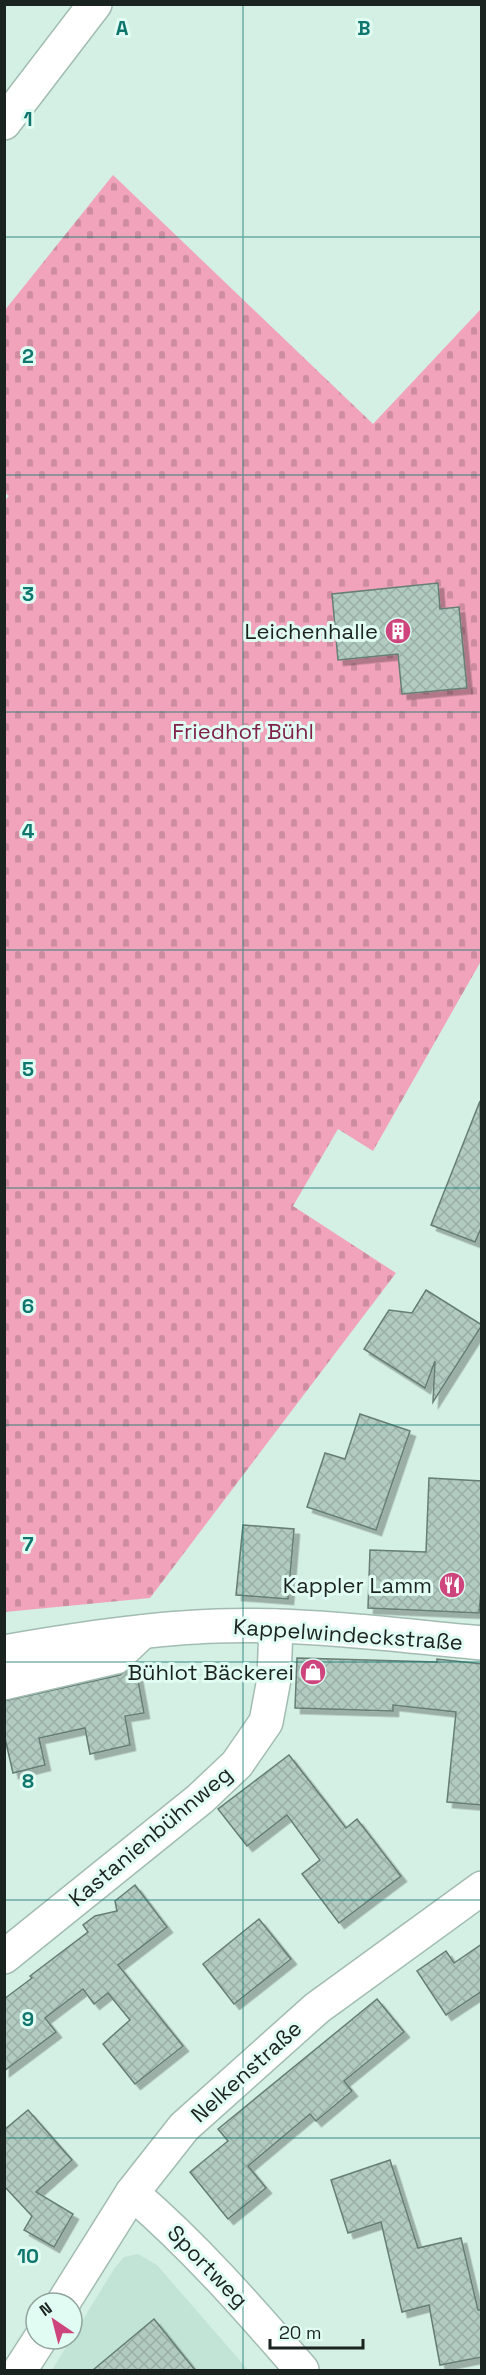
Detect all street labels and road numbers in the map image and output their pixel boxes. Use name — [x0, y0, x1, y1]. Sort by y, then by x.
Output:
street label: Kappelwindeckstraße — [232, 1612, 464, 1656]
street label: Kastanienbühnweg — [63, 1760, 237, 1912]
street label: Nelkenstraße — [185, 2014, 307, 2128]
street label: Sportweg — [162, 2219, 254, 2313]

